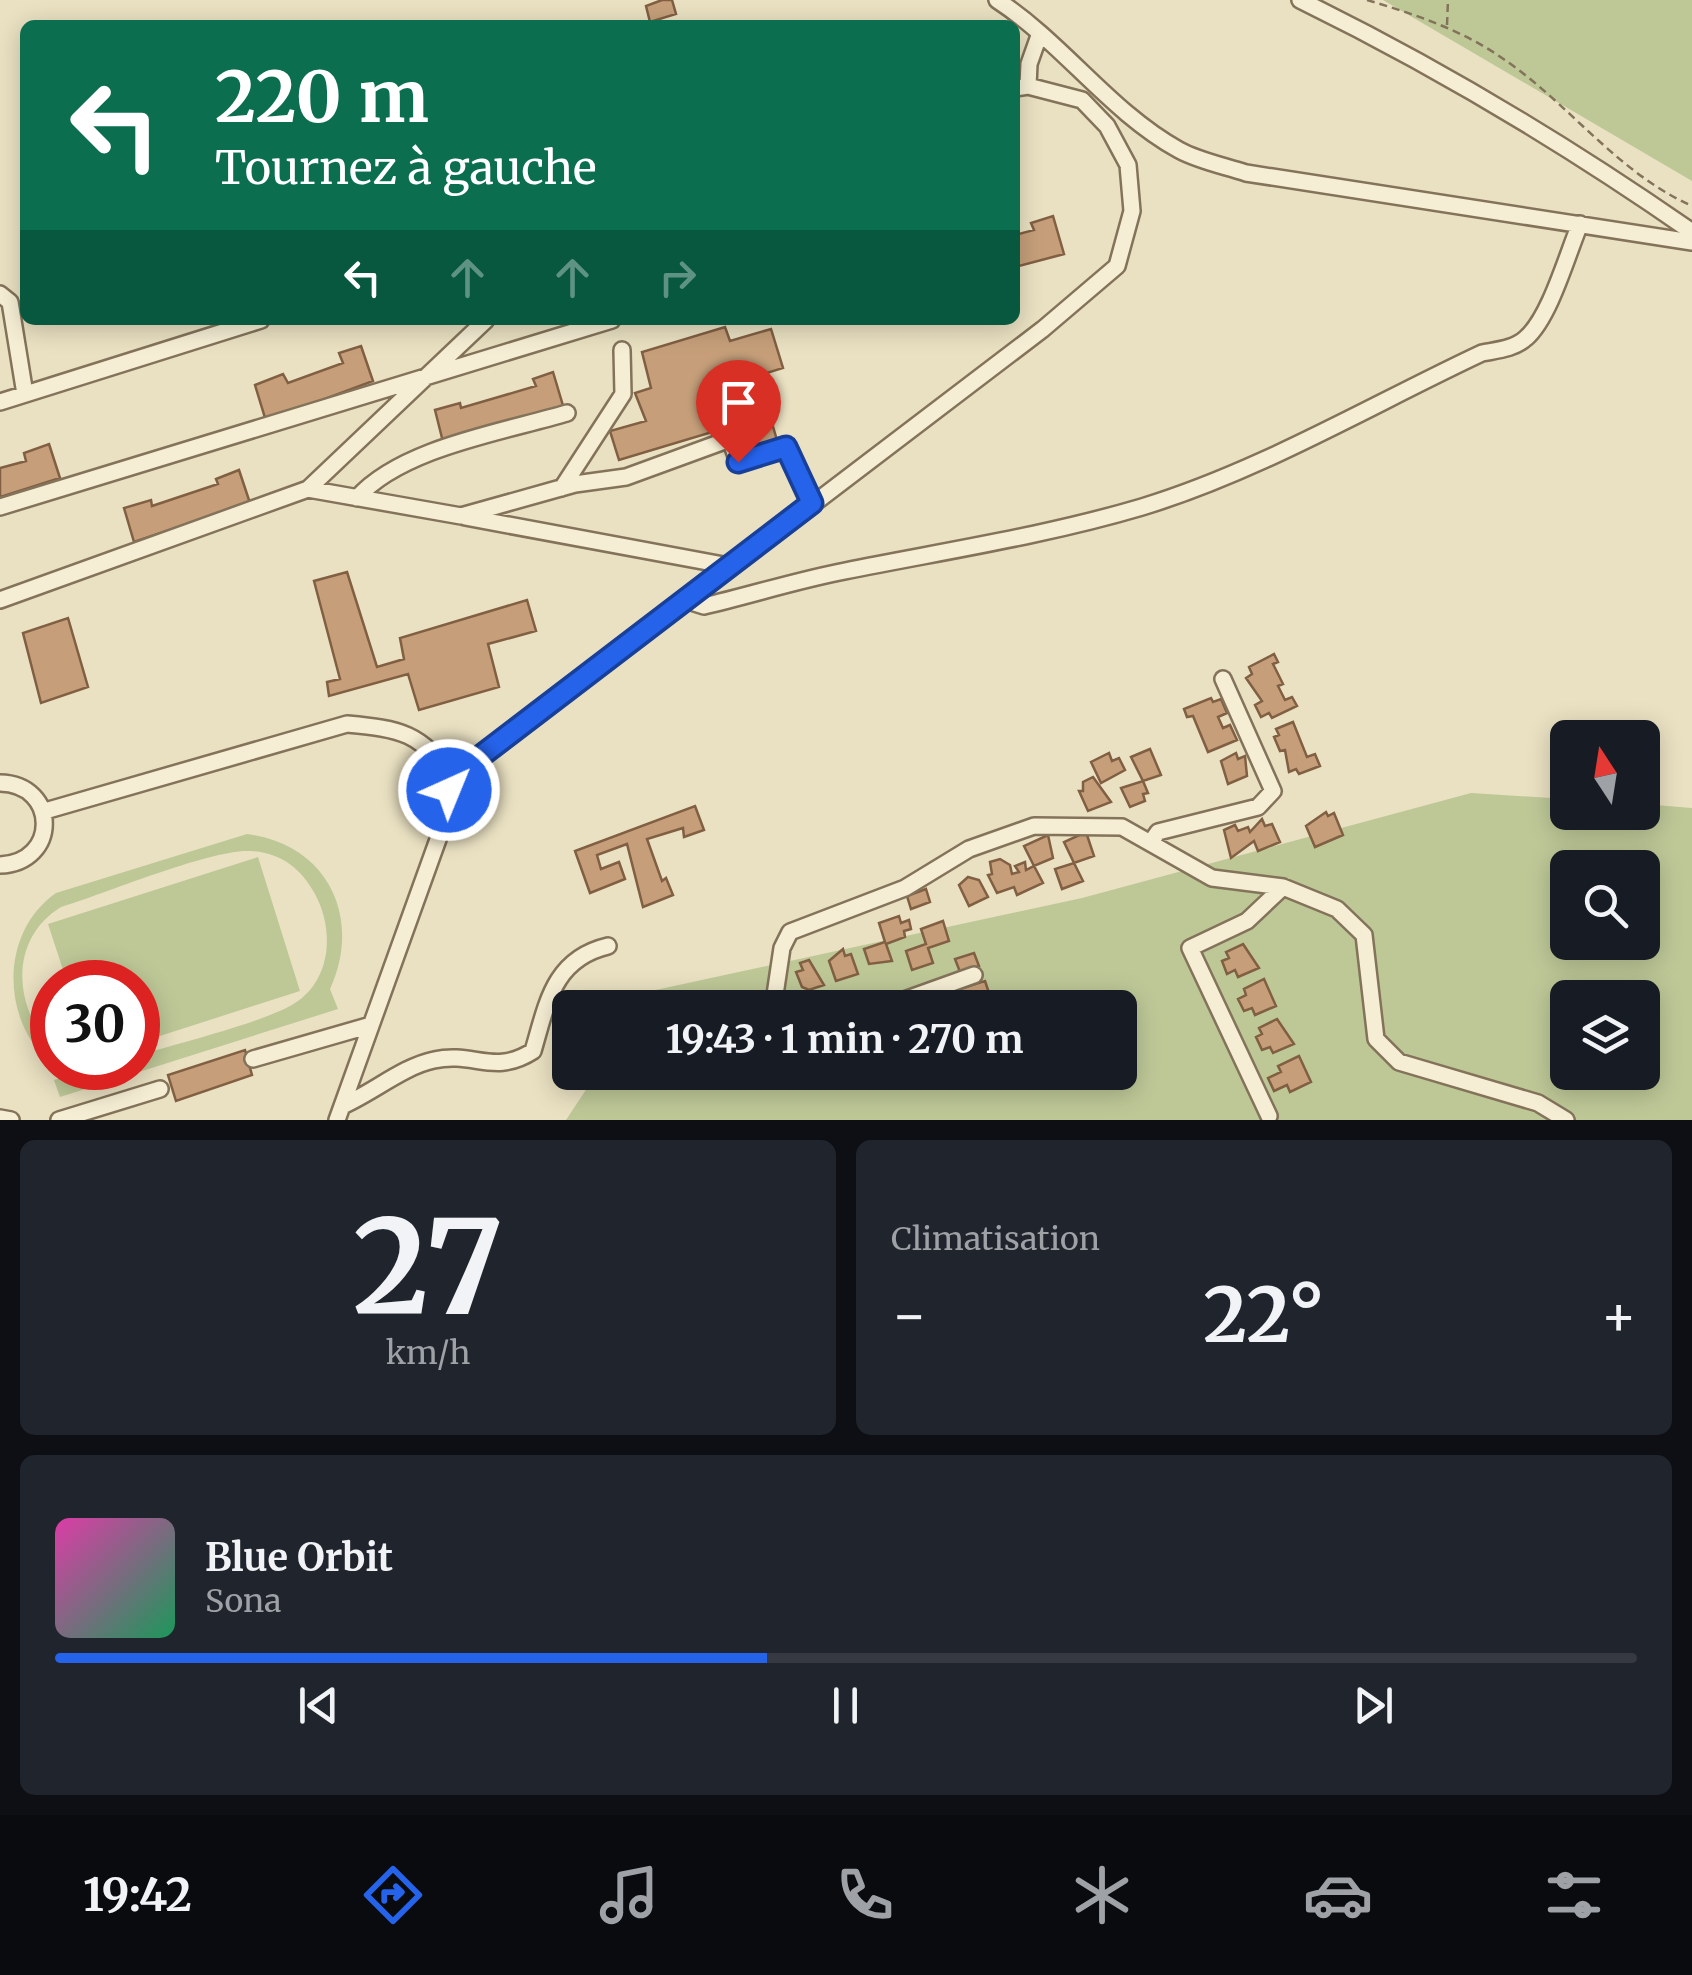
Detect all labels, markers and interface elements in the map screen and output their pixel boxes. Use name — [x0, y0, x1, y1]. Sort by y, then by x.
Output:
text: 220 m — [215, 53, 429, 141]
icon: left — [50, 60, 180, 190]
text: Tournez à gauche — [215, 140, 597, 196]
icon: left — [335, 250, 390, 305]
icon: ahead — [440, 250, 495, 305]
icon: ahead — [545, 250, 600, 305]
icon: right — [650, 250, 705, 305]
pin — [696, 360, 781, 463]
icon: arrive — [711, 375, 766, 430]
north arrow — [1550, 720, 1660, 830]
map controls — [1550, 720, 1660, 1090]
position arrow — [397, 738, 501, 842]
button: search — [1550, 850, 1660, 960]
speed limit sign: 30 — [30, 960, 160, 1090]
button: layers — [1550, 980, 1660, 1090]
text: 19:43 · 1 min · 270 m — [666, 1016, 1023, 1063]
text: 27 — [353, 1186, 503, 1349]
text: Climatisation — [891, 1219, 1100, 1259]
text: 22° — [1203, 1268, 1325, 1362]
text: − — [891, 1281, 928, 1350]
text: + — [1600, 1281, 1637, 1350]
text: km/h — [386, 1333, 470, 1373]
text: Blue Orbit — [205, 1534, 393, 1581]
text: Sona — [205, 1581, 281, 1621]
icon: previous — [291, 1678, 346, 1733]
icon: pause — [818, 1678, 873, 1733]
icon: next — [1346, 1678, 1401, 1733]
icon: directions — [358, 1860, 428, 1930]
icon: music — [594, 1860, 664, 1930]
icon: phone — [830, 1860, 900, 1930]
icon: climate — [1067, 1860, 1137, 1930]
icon: car — [1303, 1860, 1373, 1930]
icon: filters — [1539, 1860, 1609, 1930]
text: 19:42 — [83, 1867, 192, 1923]

